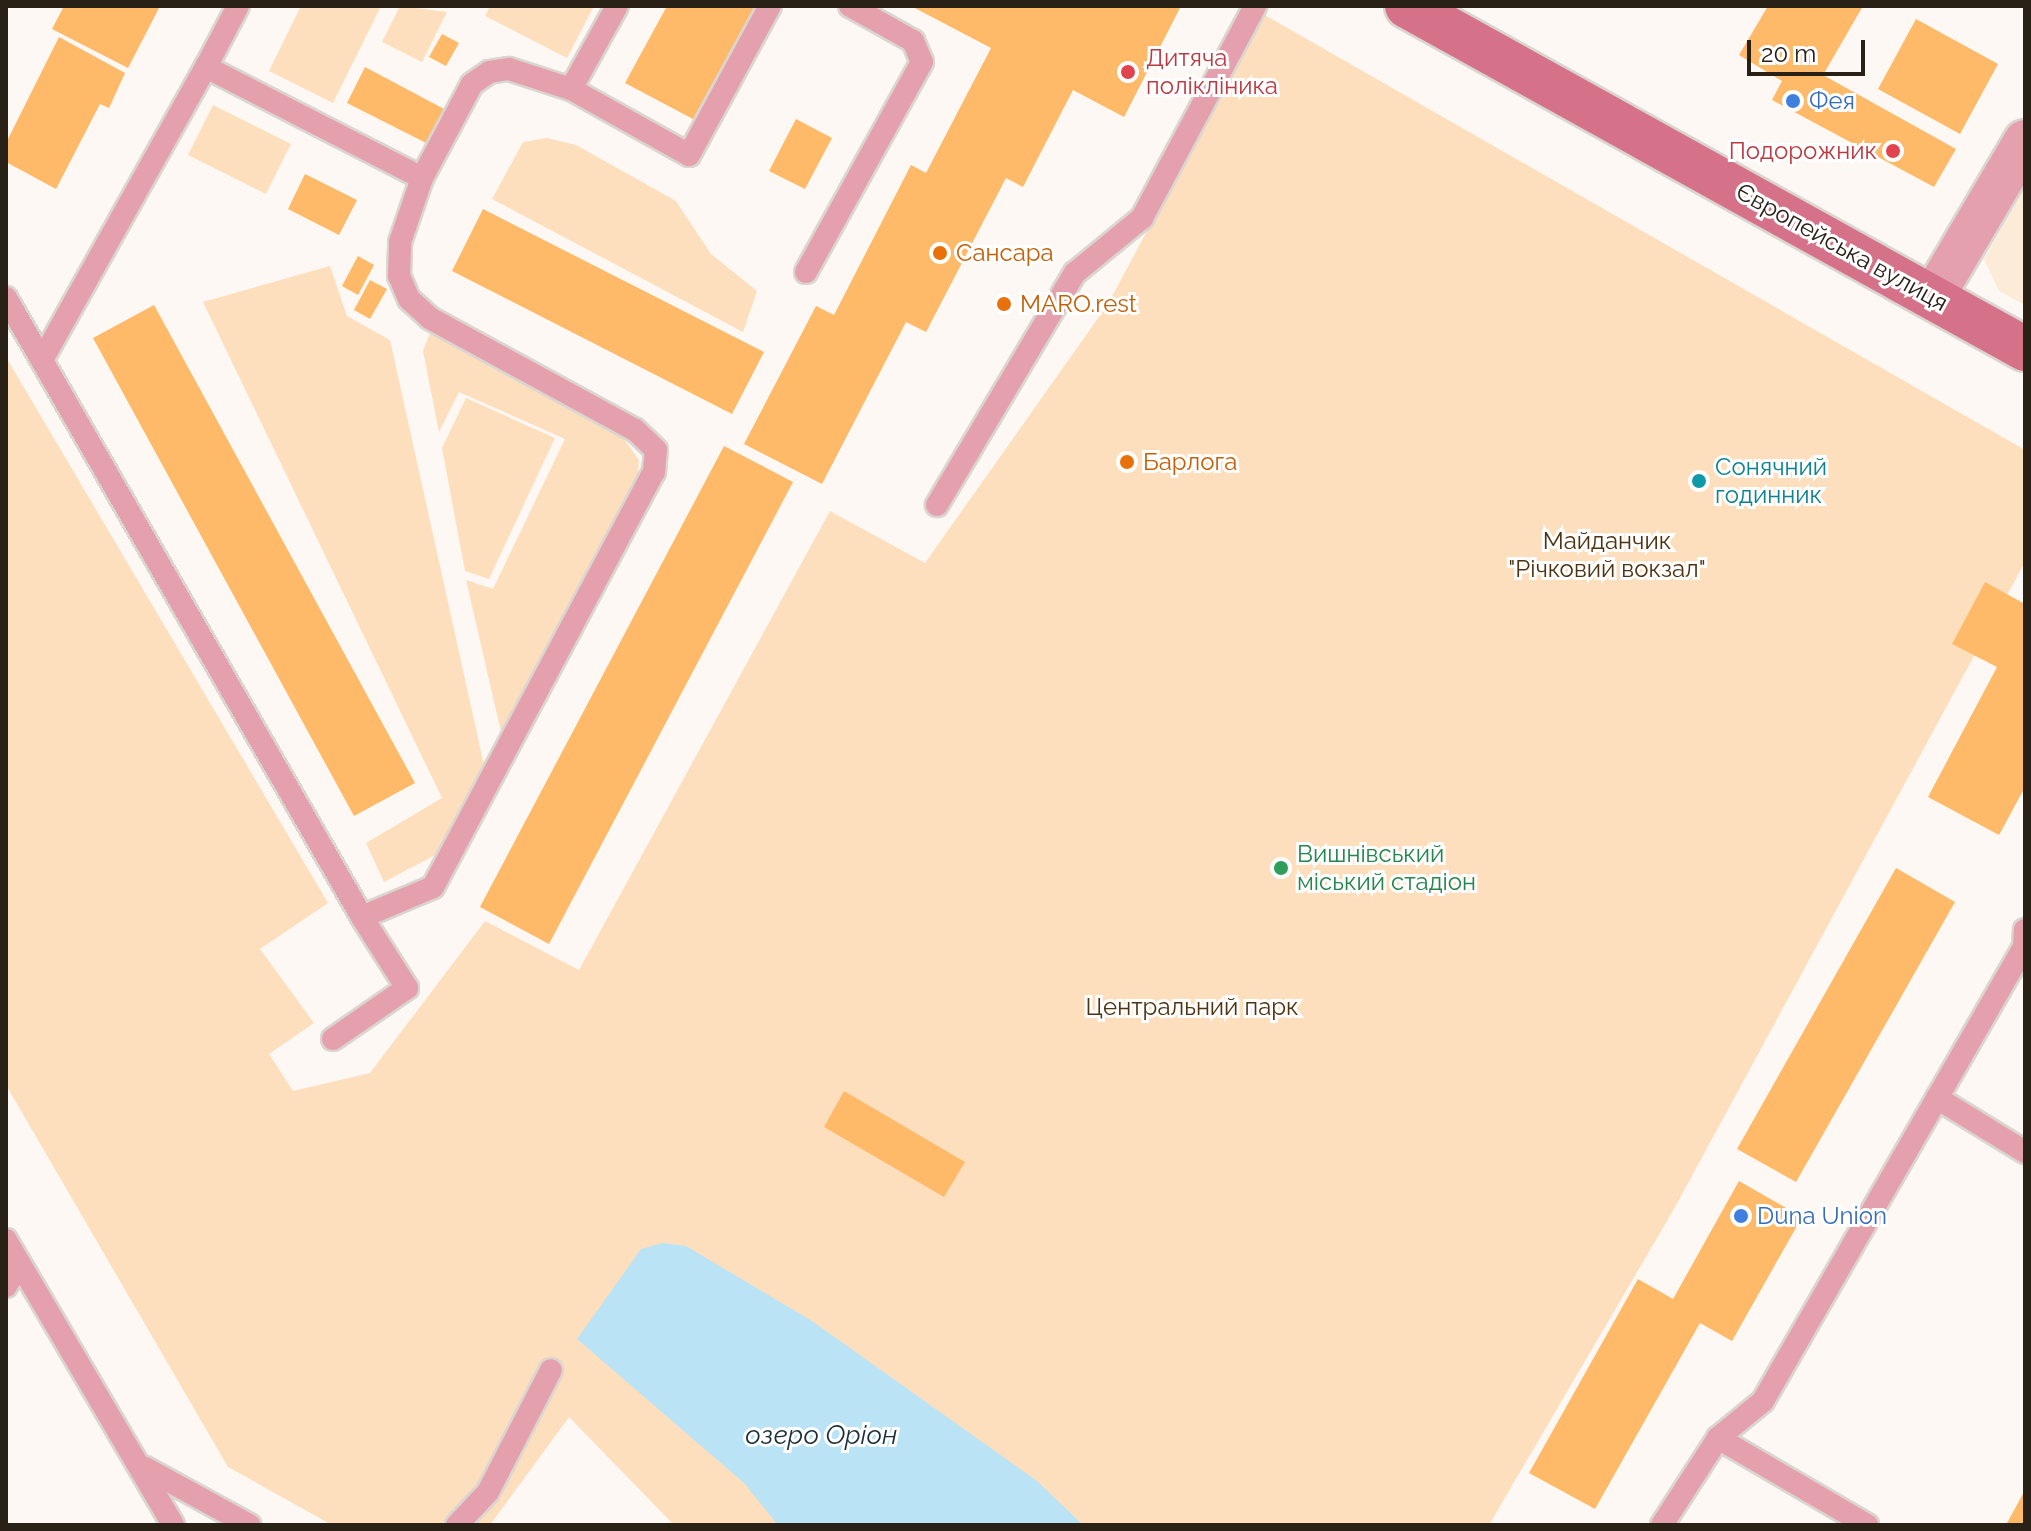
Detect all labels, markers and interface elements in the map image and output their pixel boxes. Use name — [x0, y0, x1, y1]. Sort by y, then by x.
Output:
scale bar — [1751, 24, 1869, 74]
text: 20 m — [1761, 39, 1816, 68]
place label: Дитяча полікліника — [1146, 44, 1278, 100]
marker: Дитяча полікліника — [1117, 61, 1139, 83]
place label: Фея — [1809, 87, 1855, 115]
marker: Фея — [1784, 92, 1802, 110]
place label: Подорожник — [1729, 137, 1877, 165]
marker: Подорожник — [1884, 142, 1902, 160]
street label: Європейська вулиця — [1731, 177, 1953, 317]
place label: Сансара — [956, 239, 1054, 267]
marker: Сансара — [931, 244, 949, 262]
place label: MARO.rest — [1020, 290, 1137, 318]
marker: MARO.rest — [995, 295, 1013, 313]
place label: Барлога — [1143, 448, 1237, 476]
marker: Барлога — [1118, 453, 1136, 471]
place label: Сонячний годинник — [1715, 453, 1827, 509]
marker: Сонячний годинник — [1690, 472, 1708, 490]
park label: Майданчик "Річковий вокзал" — [1508, 527, 1706, 583]
place label: Вишнівський міський стадіон — [1297, 840, 1476, 896]
marker: Вишнівський міський стадіон — [1272, 859, 1290, 877]
park label: Центральний парк — [1086, 993, 1298, 1021]
place label: Duna Union — [1757, 1202, 1887, 1230]
marker: Duna Union — [1732, 1207, 1750, 1225]
water label: озеро Оріон — [745, 1420, 897, 1452]

